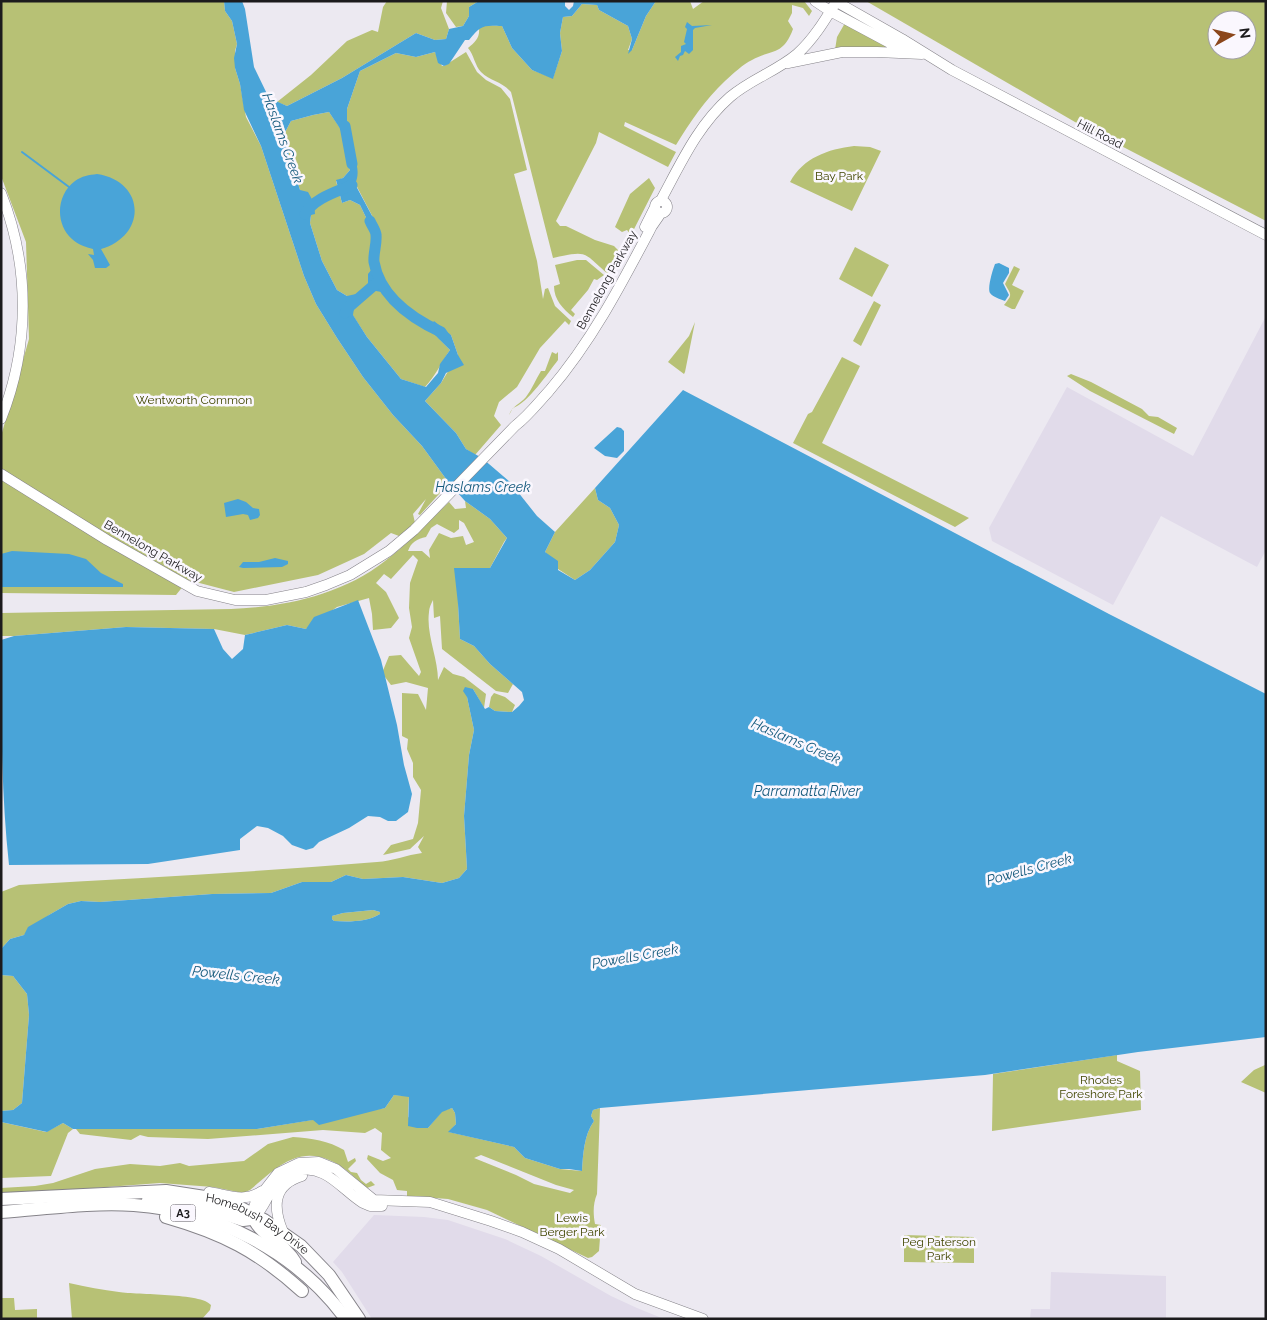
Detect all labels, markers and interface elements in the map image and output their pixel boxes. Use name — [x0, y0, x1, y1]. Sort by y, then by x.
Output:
north arrow — [1207, 10, 1257, 60]
text: N — [1236, 27, 1254, 40]
water label: Haslams Creek — [259, 90, 307, 186]
street label: Hill Road — [1075, 117, 1125, 151]
park label: Bay Park — [815, 169, 864, 183]
street label: Bennelong Parkway — [574, 228, 640, 332]
park label: Wentworth Common — [136, 393, 252, 407]
water label: Haslams Creek — [435, 479, 531, 495]
street label: Bennelong Parkway — [101, 517, 205, 585]
water label: Haslams Creek — [749, 715, 843, 767]
water label: Parramatta River — [754, 783, 861, 799]
water label: Powells Creek — [985, 850, 1074, 888]
water label: Powells Creek — [590, 940, 680, 971]
water label: Powells Creek — [192, 962, 281, 988]
park label: Rhodes Foreshore Park — [1059, 1073, 1143, 1101]
street label: Homebush Bay Drive — [205, 1190, 312, 1257]
road number: A3 — [170, 1204, 196, 1222]
park label: Lewis Berger Park — [539, 1211, 605, 1239]
park label: Peg Paterson Park — [902, 1235, 976, 1263]

